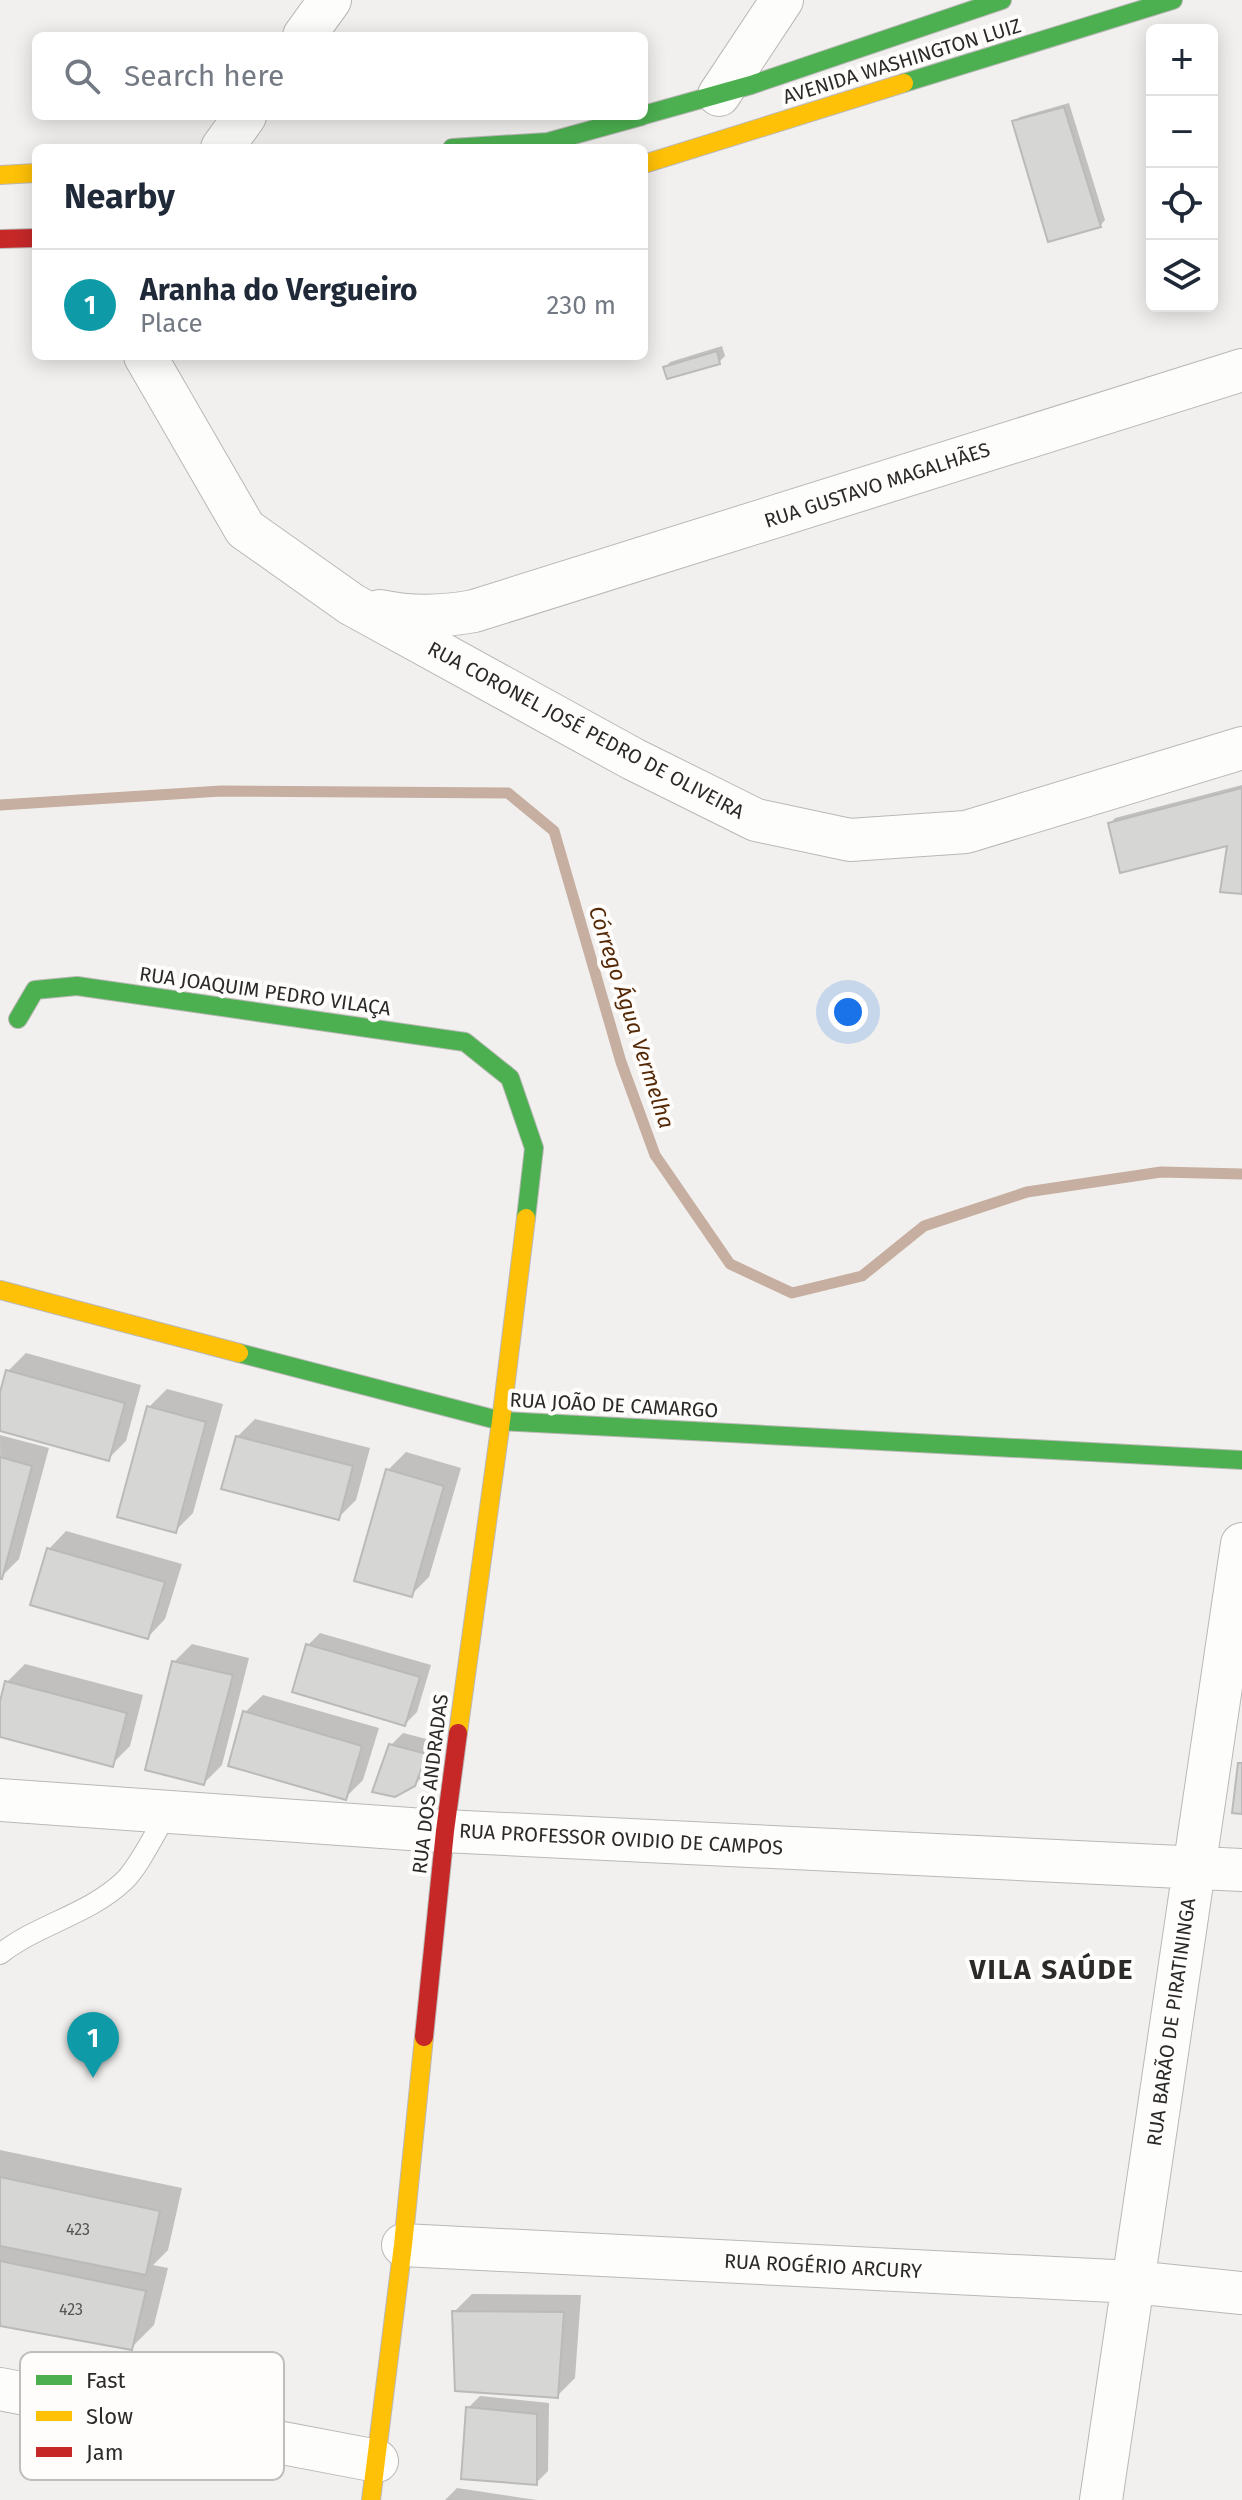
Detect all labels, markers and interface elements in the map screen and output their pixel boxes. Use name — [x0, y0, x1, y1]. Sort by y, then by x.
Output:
street label: AVENIDA WASHINGTON LUIZ — [780, 13, 1024, 109]
map controls — [1146, 24, 1218, 312]
button: + — [1146, 24, 1218, 96]
search box — [32, 32, 648, 120]
icon: search — [60, 54, 104, 98]
text: Search here — [124, 58, 284, 94]
button: − — [1146, 96, 1218, 168]
button: locate — [1146, 168, 1218, 240]
text: Nearby — [64, 176, 175, 217]
button: layers — [1146, 240, 1218, 312]
text: Aranha do Vergueiro — [140, 272, 418, 308]
text: 1 — [84, 290, 96, 321]
text: 230 m — [547, 290, 616, 321]
text: Place — [140, 308, 203, 339]
street label: RUA GUSTAVO MAGALHÃES — [761, 437, 993, 533]
street label: RUA CORONEL JOSÉ PEDRO DE OLIVEIRA — [424, 636, 749, 824]
water label: Córrego Água Vermelha — [583, 903, 680, 1132]
street label: RUA JOAQUIM PEDRO VILAÇA — [138, 961, 393, 1022]
your location — [828, 992, 868, 1032]
street label: RUA JOÃO DE CAMARGO — [509, 1388, 719, 1422]
street label: RUA DOS ANDRADAS — [407, 1692, 453, 1875]
street label: RUA PROFESSOR OVIDIO DE CAMPOS — [458, 1819, 784, 1859]
street label: RUA BARÃO DE PIRATININGA — [1142, 1896, 1200, 2148]
district label: VILA SAÚDE — [969, 1952, 1135, 1986]
pin: 1 — [67, 2012, 119, 2078]
house number: 423 — [66, 2220, 90, 2239]
street label: RUA ROGÉRIO ARCURY — [723, 2249, 923, 2283]
house number: 423 — [59, 2300, 83, 2319]
legend — [20, 2352, 284, 2480]
text: Fast — [86, 2367, 126, 2394]
text: Slow — [86, 2403, 133, 2430]
text: Jam — [86, 2439, 124, 2466]

